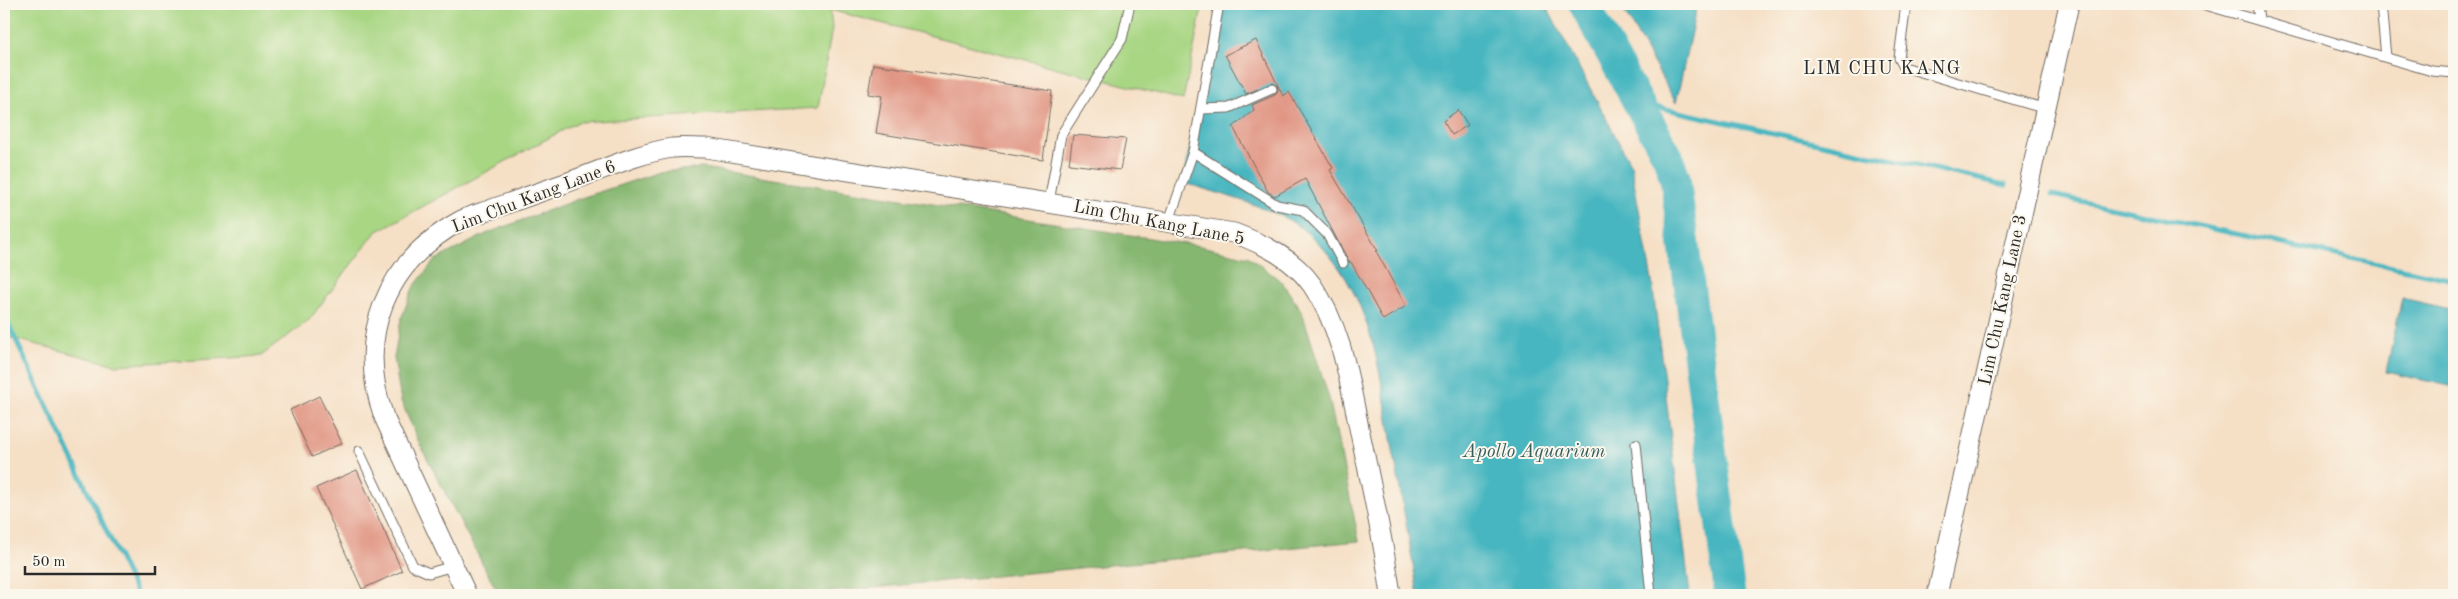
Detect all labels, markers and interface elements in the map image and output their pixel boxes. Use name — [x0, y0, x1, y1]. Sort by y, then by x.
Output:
district label: LIM CHU KANG — [1803, 60, 1961, 79]
street label: Lim Chu Kang Lane 6 — [449, 157, 619, 237]
street label: Lim Chu Kang Lane 5 — [1072, 198, 1246, 248]
street label: Lim Chu Kang Lane 3 — [1976, 213, 2030, 387]
water label: Apollo Aquarium — [1462, 443, 1605, 462]
scale bar — [25, 544, 155, 576]
text: 50 m — [32, 555, 66, 570]

